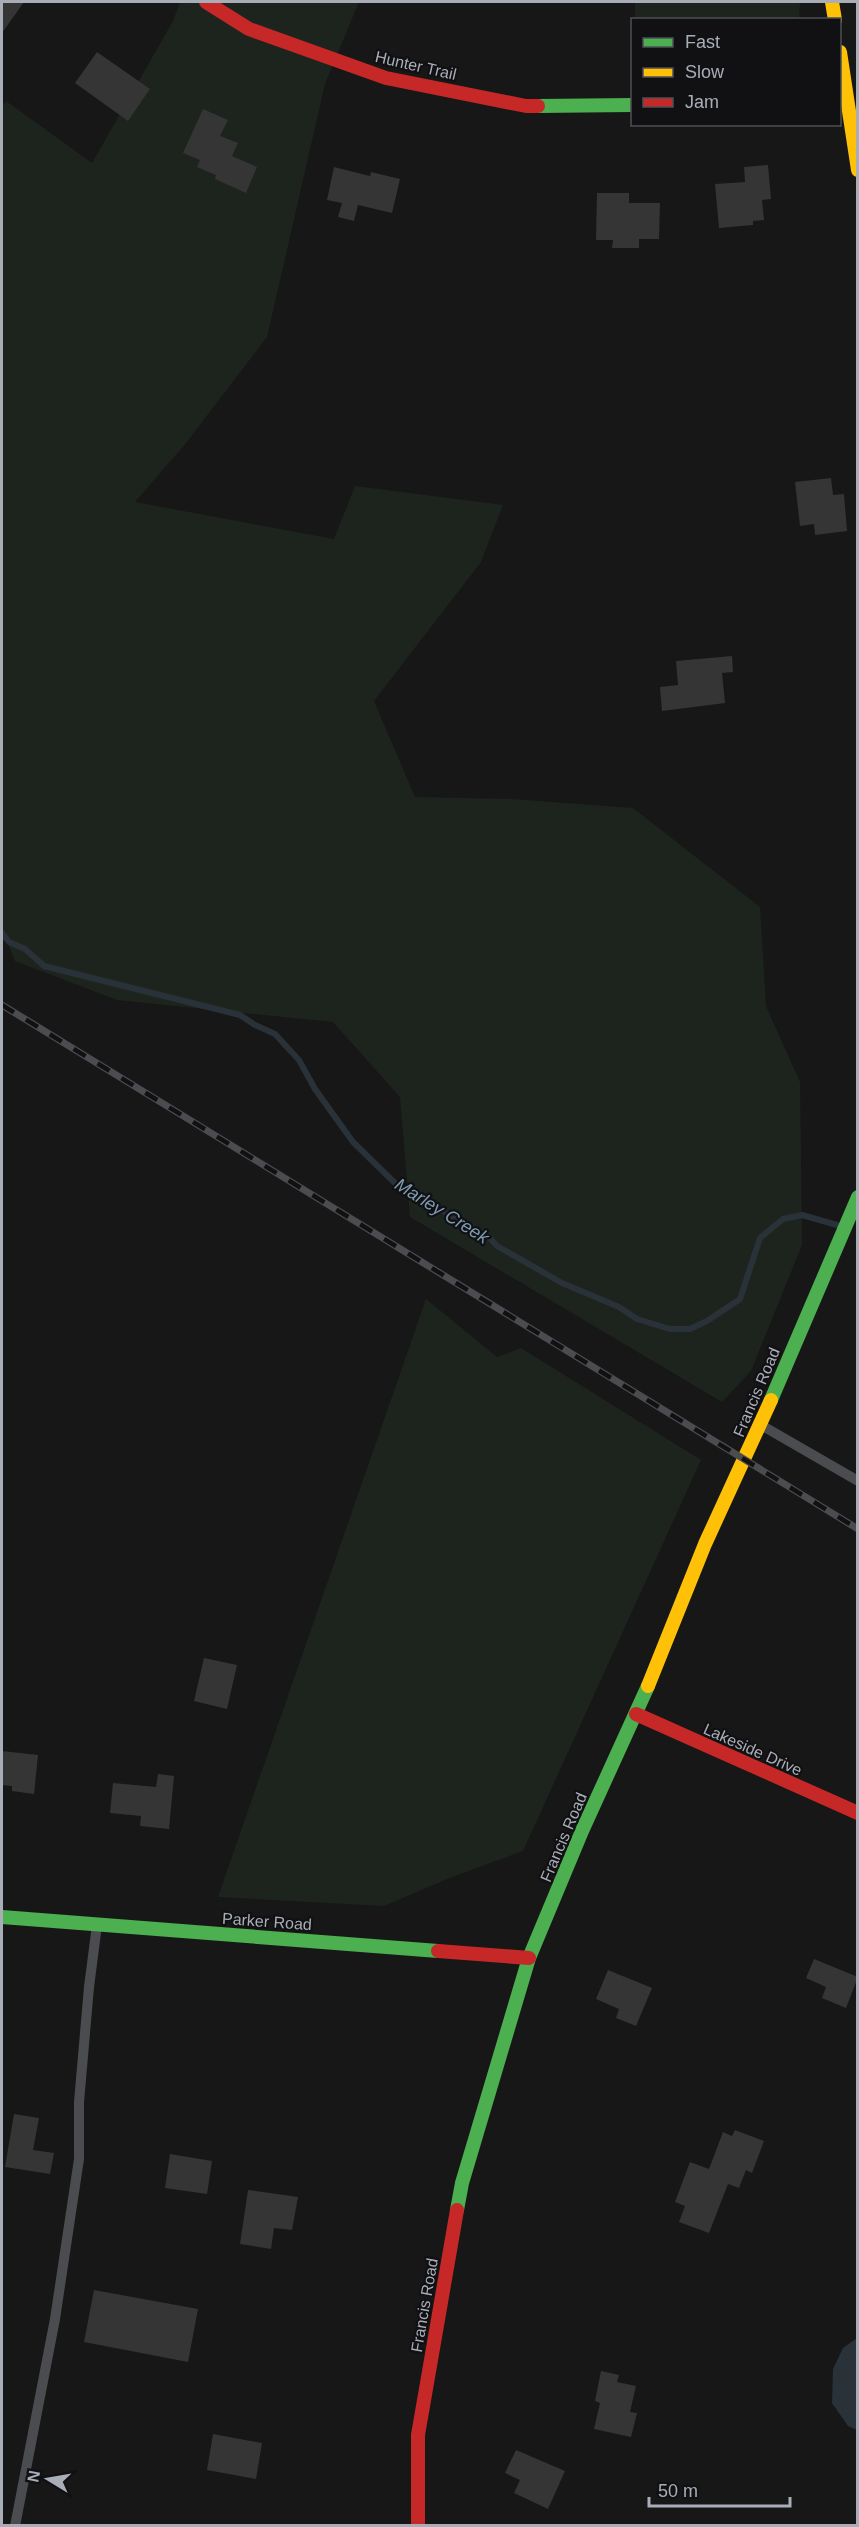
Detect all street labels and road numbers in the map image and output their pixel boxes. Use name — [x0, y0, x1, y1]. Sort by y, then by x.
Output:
street label: Hunter Trail — [374, 48, 458, 83]
street label: Francis Road — [730, 1345, 783, 1439]
street label: Lakeside Drive — [701, 1720, 805, 1779]
street label: Francis Road — [537, 1790, 590, 1884]
street label: Parker Road — [222, 1910, 312, 1933]
street label: Francis Road — [408, 2257, 441, 2353]

